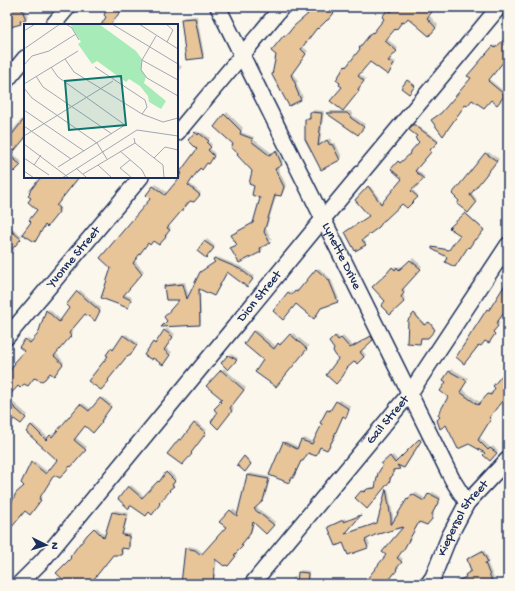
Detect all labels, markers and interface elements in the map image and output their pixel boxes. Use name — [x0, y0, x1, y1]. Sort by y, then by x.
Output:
inset map — [24, 24, 178, 178]
street label: Lynette Drive — [319, 220, 365, 292]
street label: Yvonne Street — [43, 222, 105, 292]
street label: Dion Street — [233, 266, 286, 326]
street label: Gail Street — [363, 391, 413, 447]
street label: Kiepersol Street — [435, 476, 493, 558]
north arrow — [26, 525, 66, 565]
text: N — [48, 542, 60, 550]

